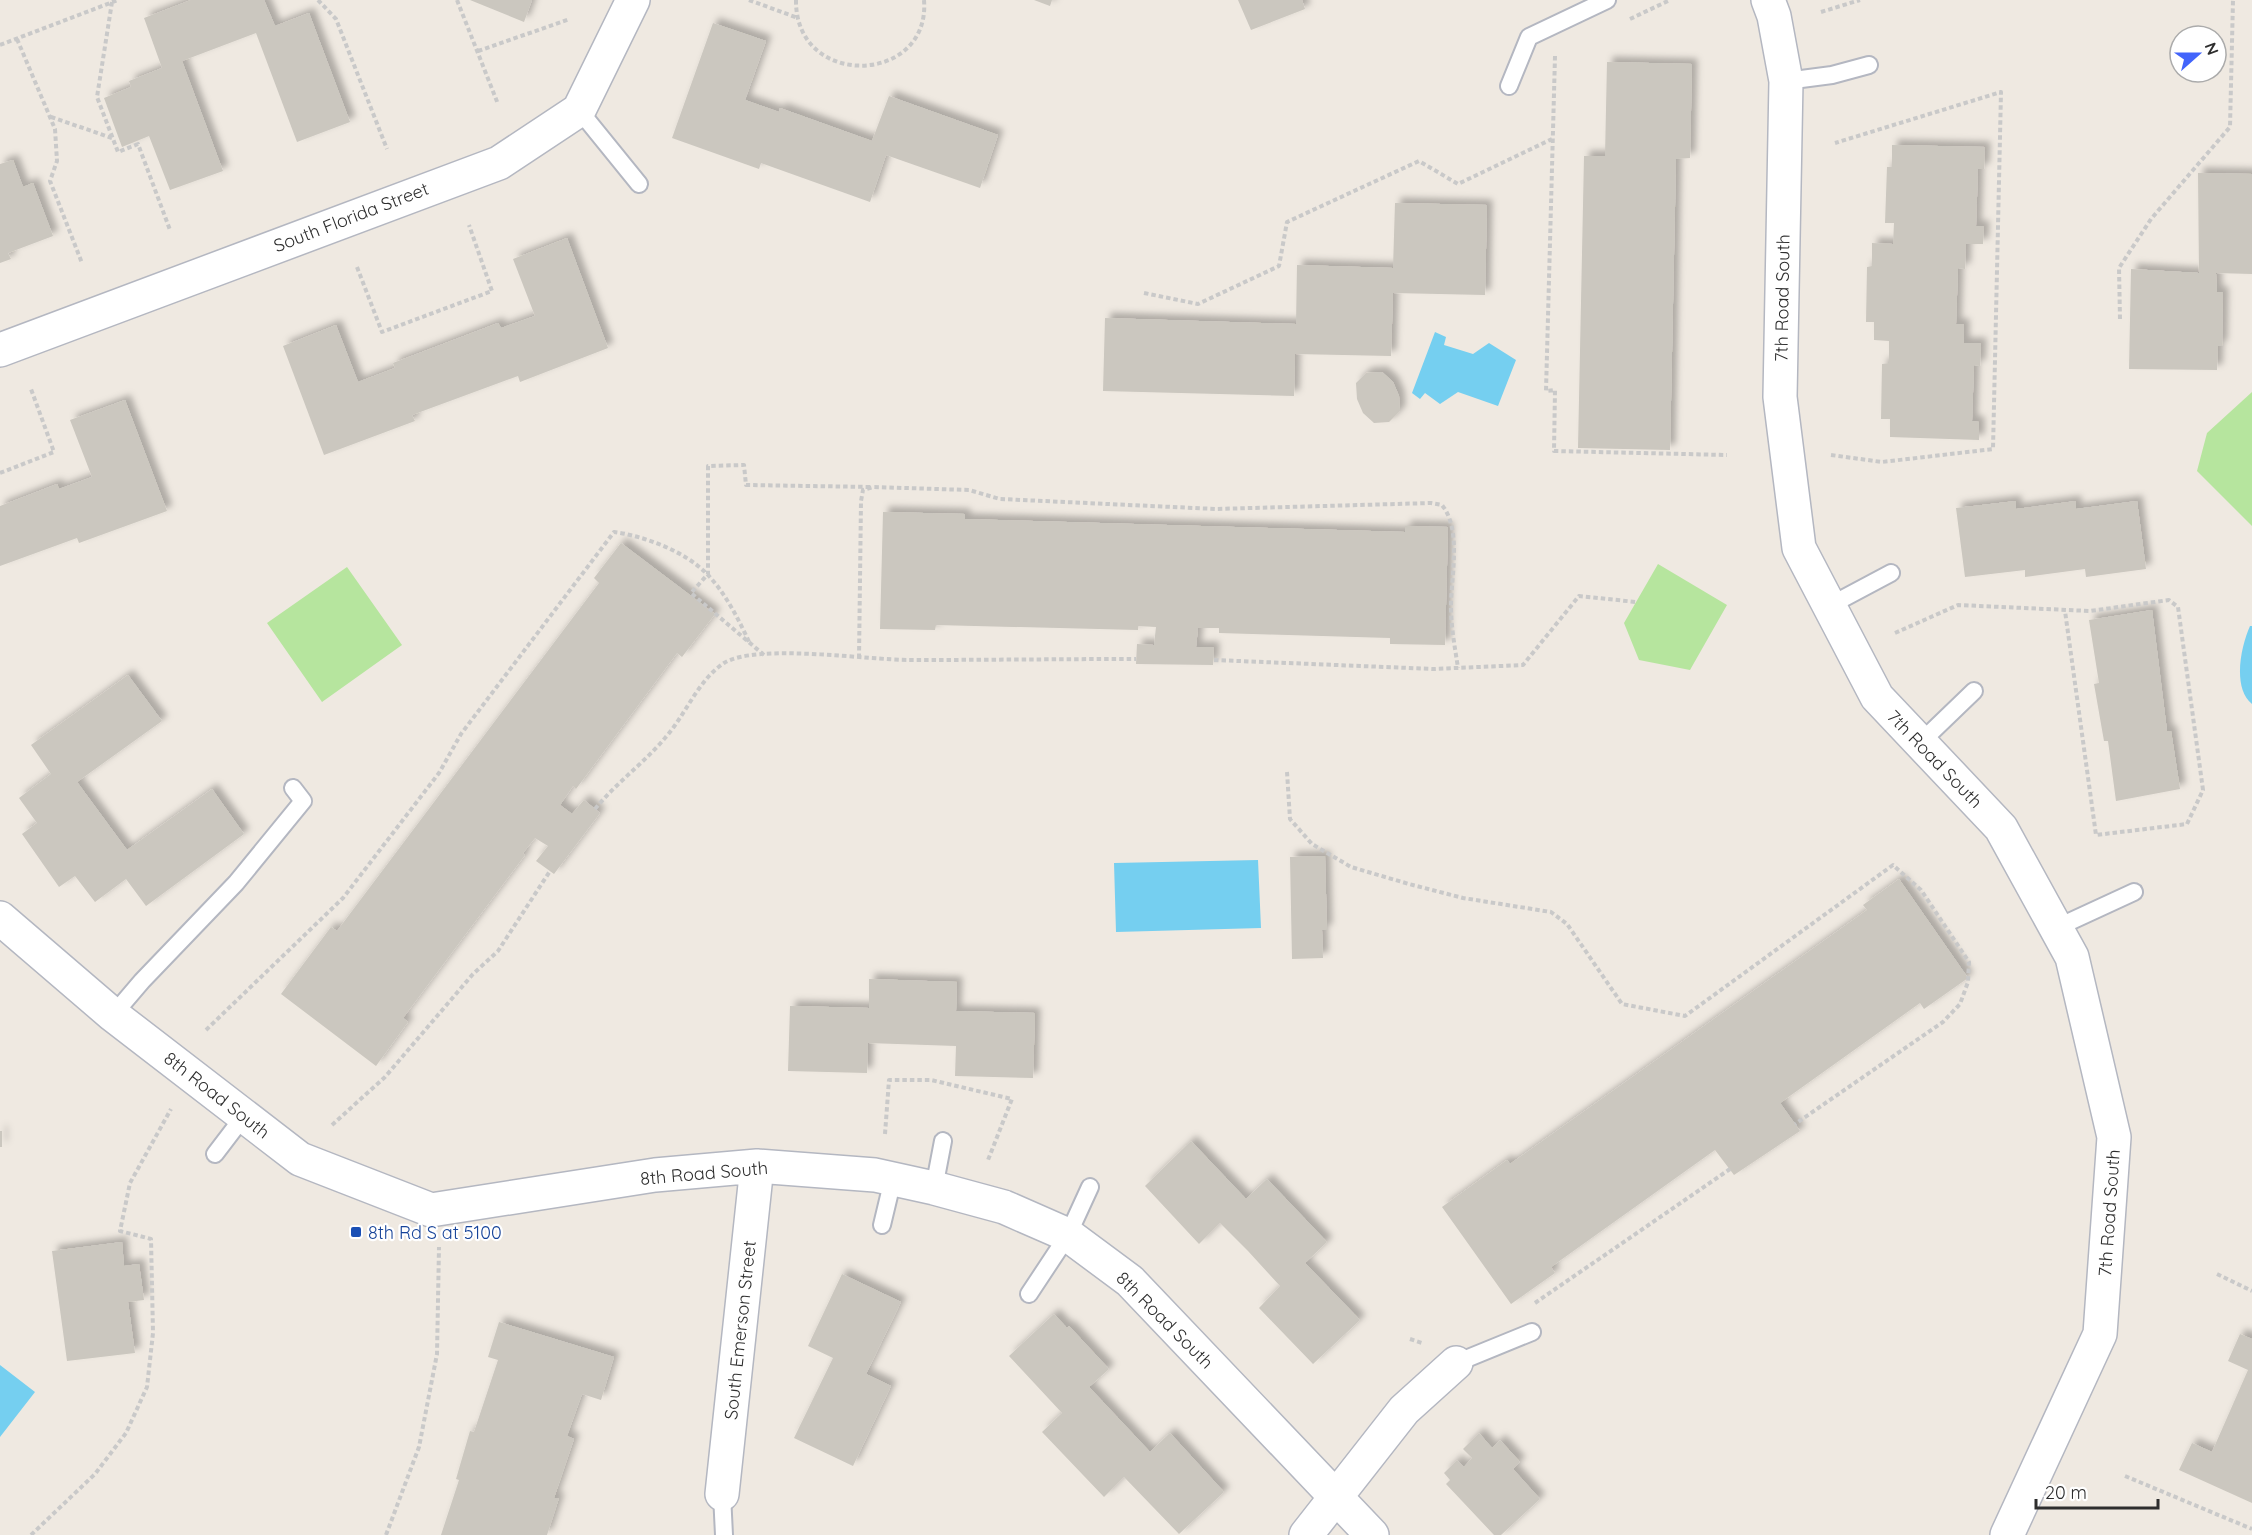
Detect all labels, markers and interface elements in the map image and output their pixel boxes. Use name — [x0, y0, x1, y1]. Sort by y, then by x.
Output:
north arrow — [2168, 24, 2228, 84]
text: N — [2201, 40, 2223, 58]
street label: South Florida Street — [270, 177, 432, 257]
street label: 7th Road South — [1769, 234, 1795, 362]
street label: 7th Road South — [1882, 705, 1988, 813]
street label: 8th Road South — [159, 1047, 275, 1143]
street label: 7th Road South — [2093, 1149, 2125, 1277]
street label: 8th Road South — [639, 1156, 769, 1190]
place label: 8th Rd S at 5100 — [368, 1221, 502, 1244]
marker: 8th Rd S at 5100 — [349, 1225, 363, 1239]
street label: South Emerson Street — [719, 1239, 761, 1421]
street label: 8th Road South — [1112, 1267, 1218, 1373]
scale bar — [2036, 1472, 2158, 1510]
text: 20 m — [2045, 1481, 2087, 1504]

